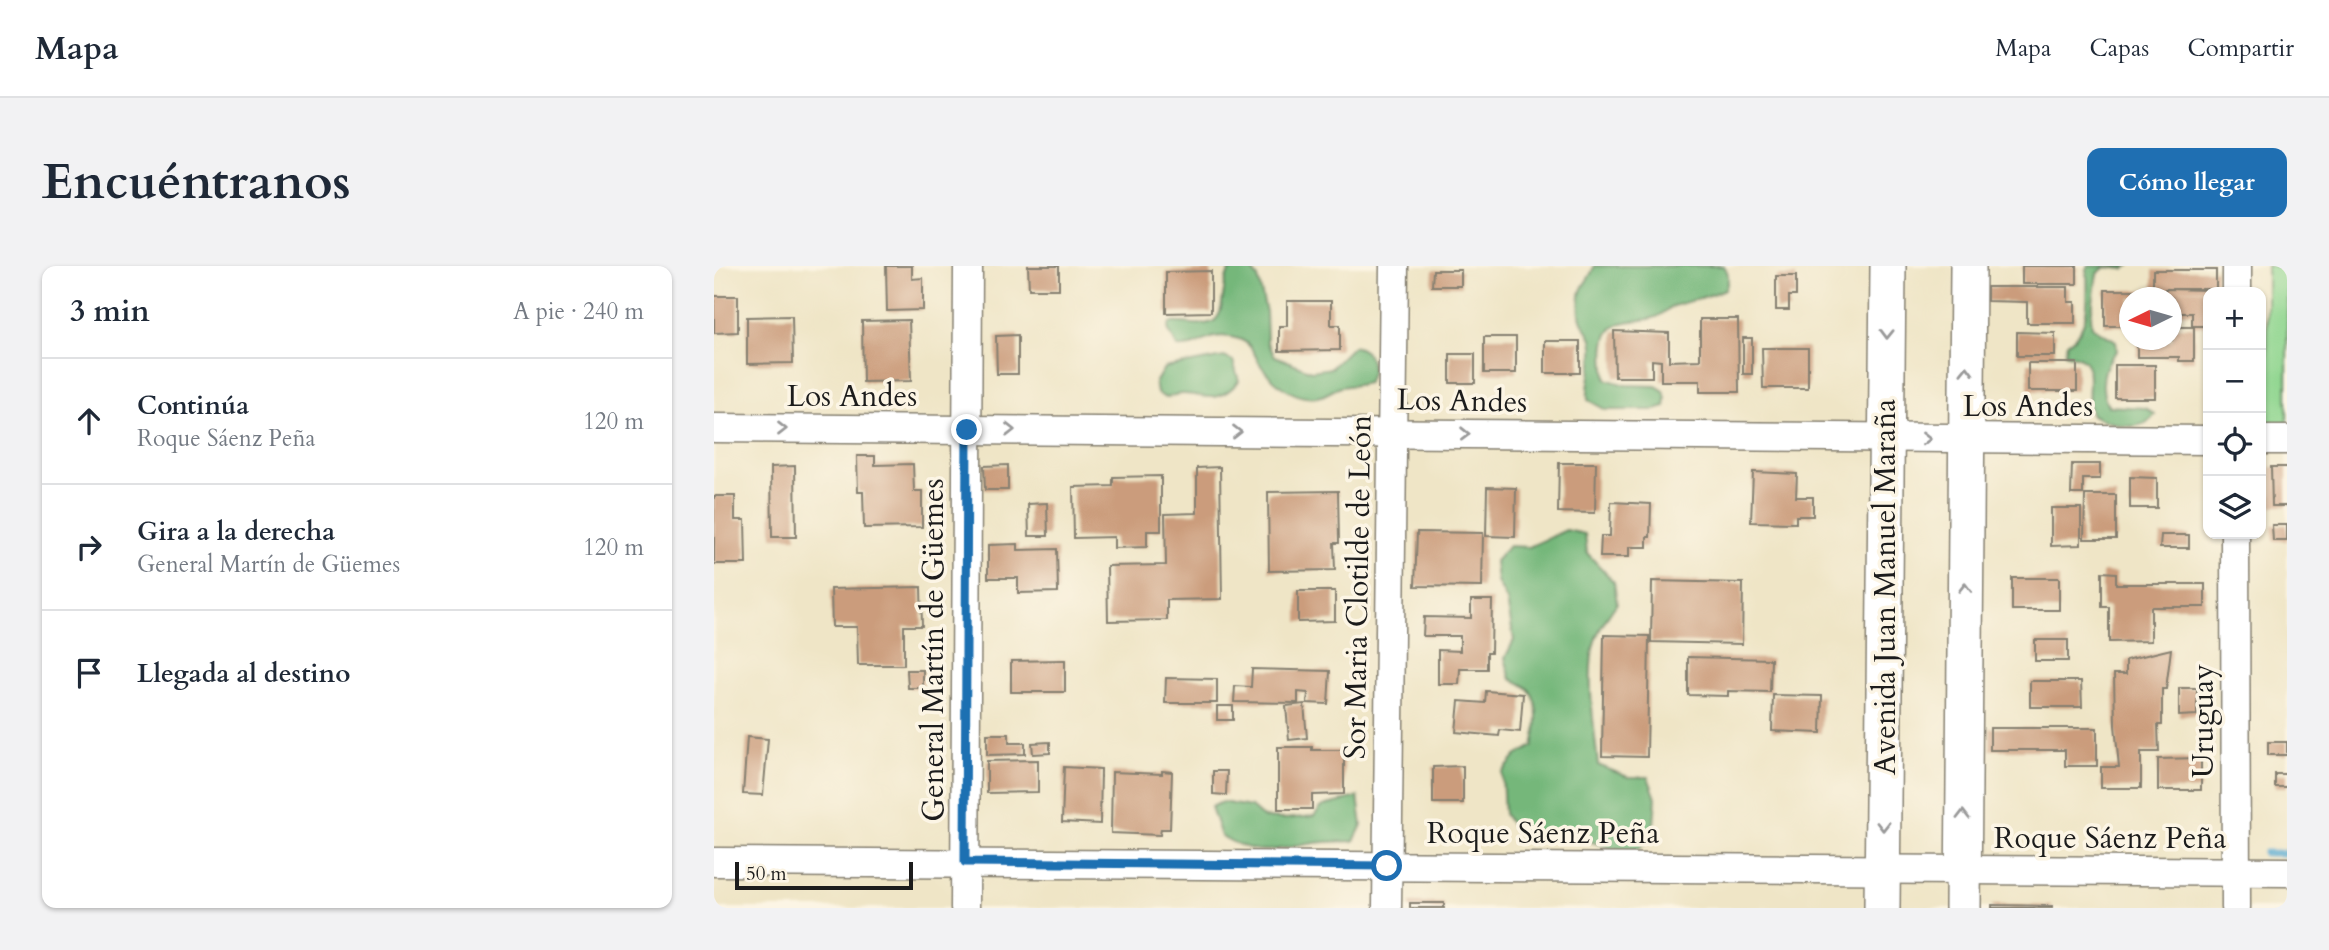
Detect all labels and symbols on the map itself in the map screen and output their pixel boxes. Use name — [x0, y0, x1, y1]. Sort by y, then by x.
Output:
north arrow — [2119, 287, 2182, 350]
one-way arrow — [1879, 329, 1895, 340]
one-way arrow — [1959, 365, 1975, 376]
street label: Los Andes — [787, 376, 917, 417]
street label: Los Andes — [1396, 379, 1528, 423]
street label: Los Andes — [1963, 386, 2093, 427]
street label: Avenida Juan Manuel Maraña — [1865, 399, 1906, 775]
route end — [951, 414, 982, 445]
street label: Sor Maria Clotilde de León — [1334, 414, 1382, 760]
one-way arrow — [777, 421, 788, 436]
one-way arrow — [1005, 422, 1015, 438]
one-way arrow — [1232, 424, 1243, 440]
one-way arrow — [1460, 426, 1470, 442]
one-way arrow — [1921, 431, 1932, 447]
street label: General Martín de Güemes — [913, 478, 954, 822]
one-way arrow — [1957, 582, 1973, 593]
street label: Uruguay — [2183, 664, 2224, 778]
one-way arrow — [1956, 810, 1971, 821]
street label: Roque Sáenz Peña — [1427, 813, 1659, 854]
street label: Roque Sáenz Peña — [1994, 818, 2226, 859]
one-way arrow — [1875, 821, 1891, 831]
route start — [1371, 850, 1402, 881]
scale bar — [735, 859, 914, 891]

